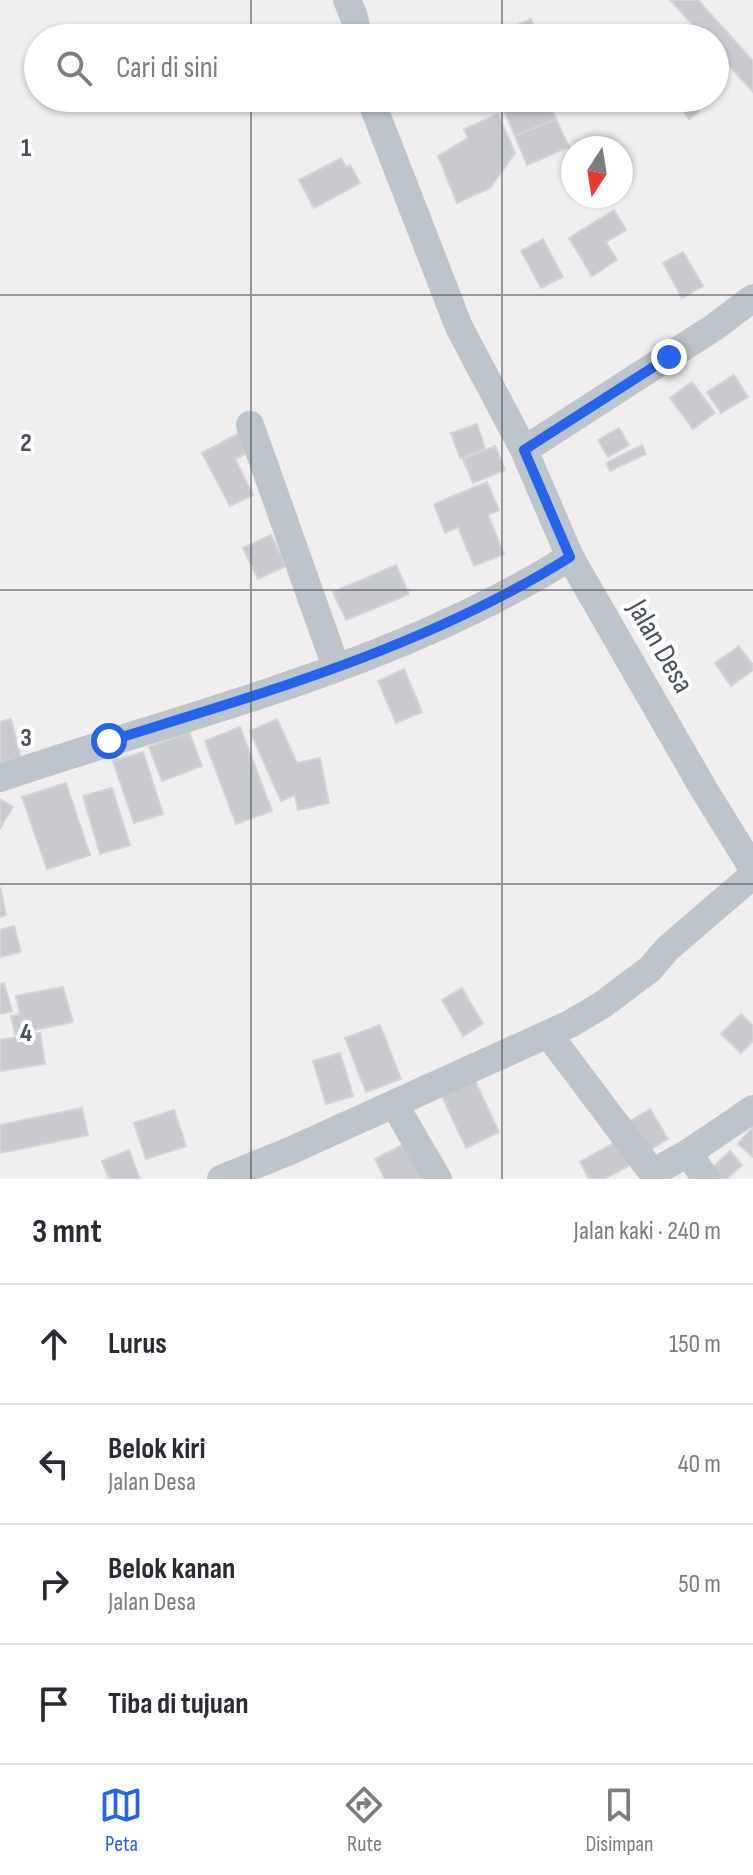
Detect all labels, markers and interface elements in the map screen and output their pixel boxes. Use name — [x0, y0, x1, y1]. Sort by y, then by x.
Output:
search box — [24, 24, 729, 112]
icon: search — [52, 46, 96, 90]
text: Cari di sini — [116, 50, 218, 86]
text: 1 — [21, 133, 31, 164]
north arrow — [561, 136, 633, 208]
route end — [651, 339, 687, 375]
text: 2 — [20, 428, 32, 459]
street label: Jalan Desa — [619, 593, 701, 699]
text: 3 — [20, 723, 32, 754]
route start — [91, 723, 127, 759]
text: 4 — [20, 1018, 32, 1049]
text: 3 mnt — [32, 1211, 102, 1252]
text: Jalan kaki · 240 m — [574, 1216, 721, 1247]
icon: ahead — [32, 1322, 76, 1366]
text: Lurus — [108, 1326, 167, 1362]
text: 150 m — [669, 1329, 721, 1360]
text: Belok kiri — [108, 1431, 206, 1467]
icon: left — [32, 1442, 76, 1486]
text: 40 m — [678, 1449, 721, 1480]
text: Jalan Desa — [108, 1467, 196, 1498]
text: Belok kanan — [108, 1551, 235, 1587]
icon: right — [32, 1562, 76, 1606]
text: 50 m — [678, 1569, 721, 1600]
text: Jalan Desa — [108, 1587, 196, 1618]
icon: arrive — [32, 1682, 76, 1726]
text: Tiba di tujuan — [108, 1686, 249, 1722]
tab: Peta — [99, 1783, 143, 1858]
tab: Rute — [342, 1783, 386, 1858]
tab: Disimpan — [585, 1783, 653, 1858]

